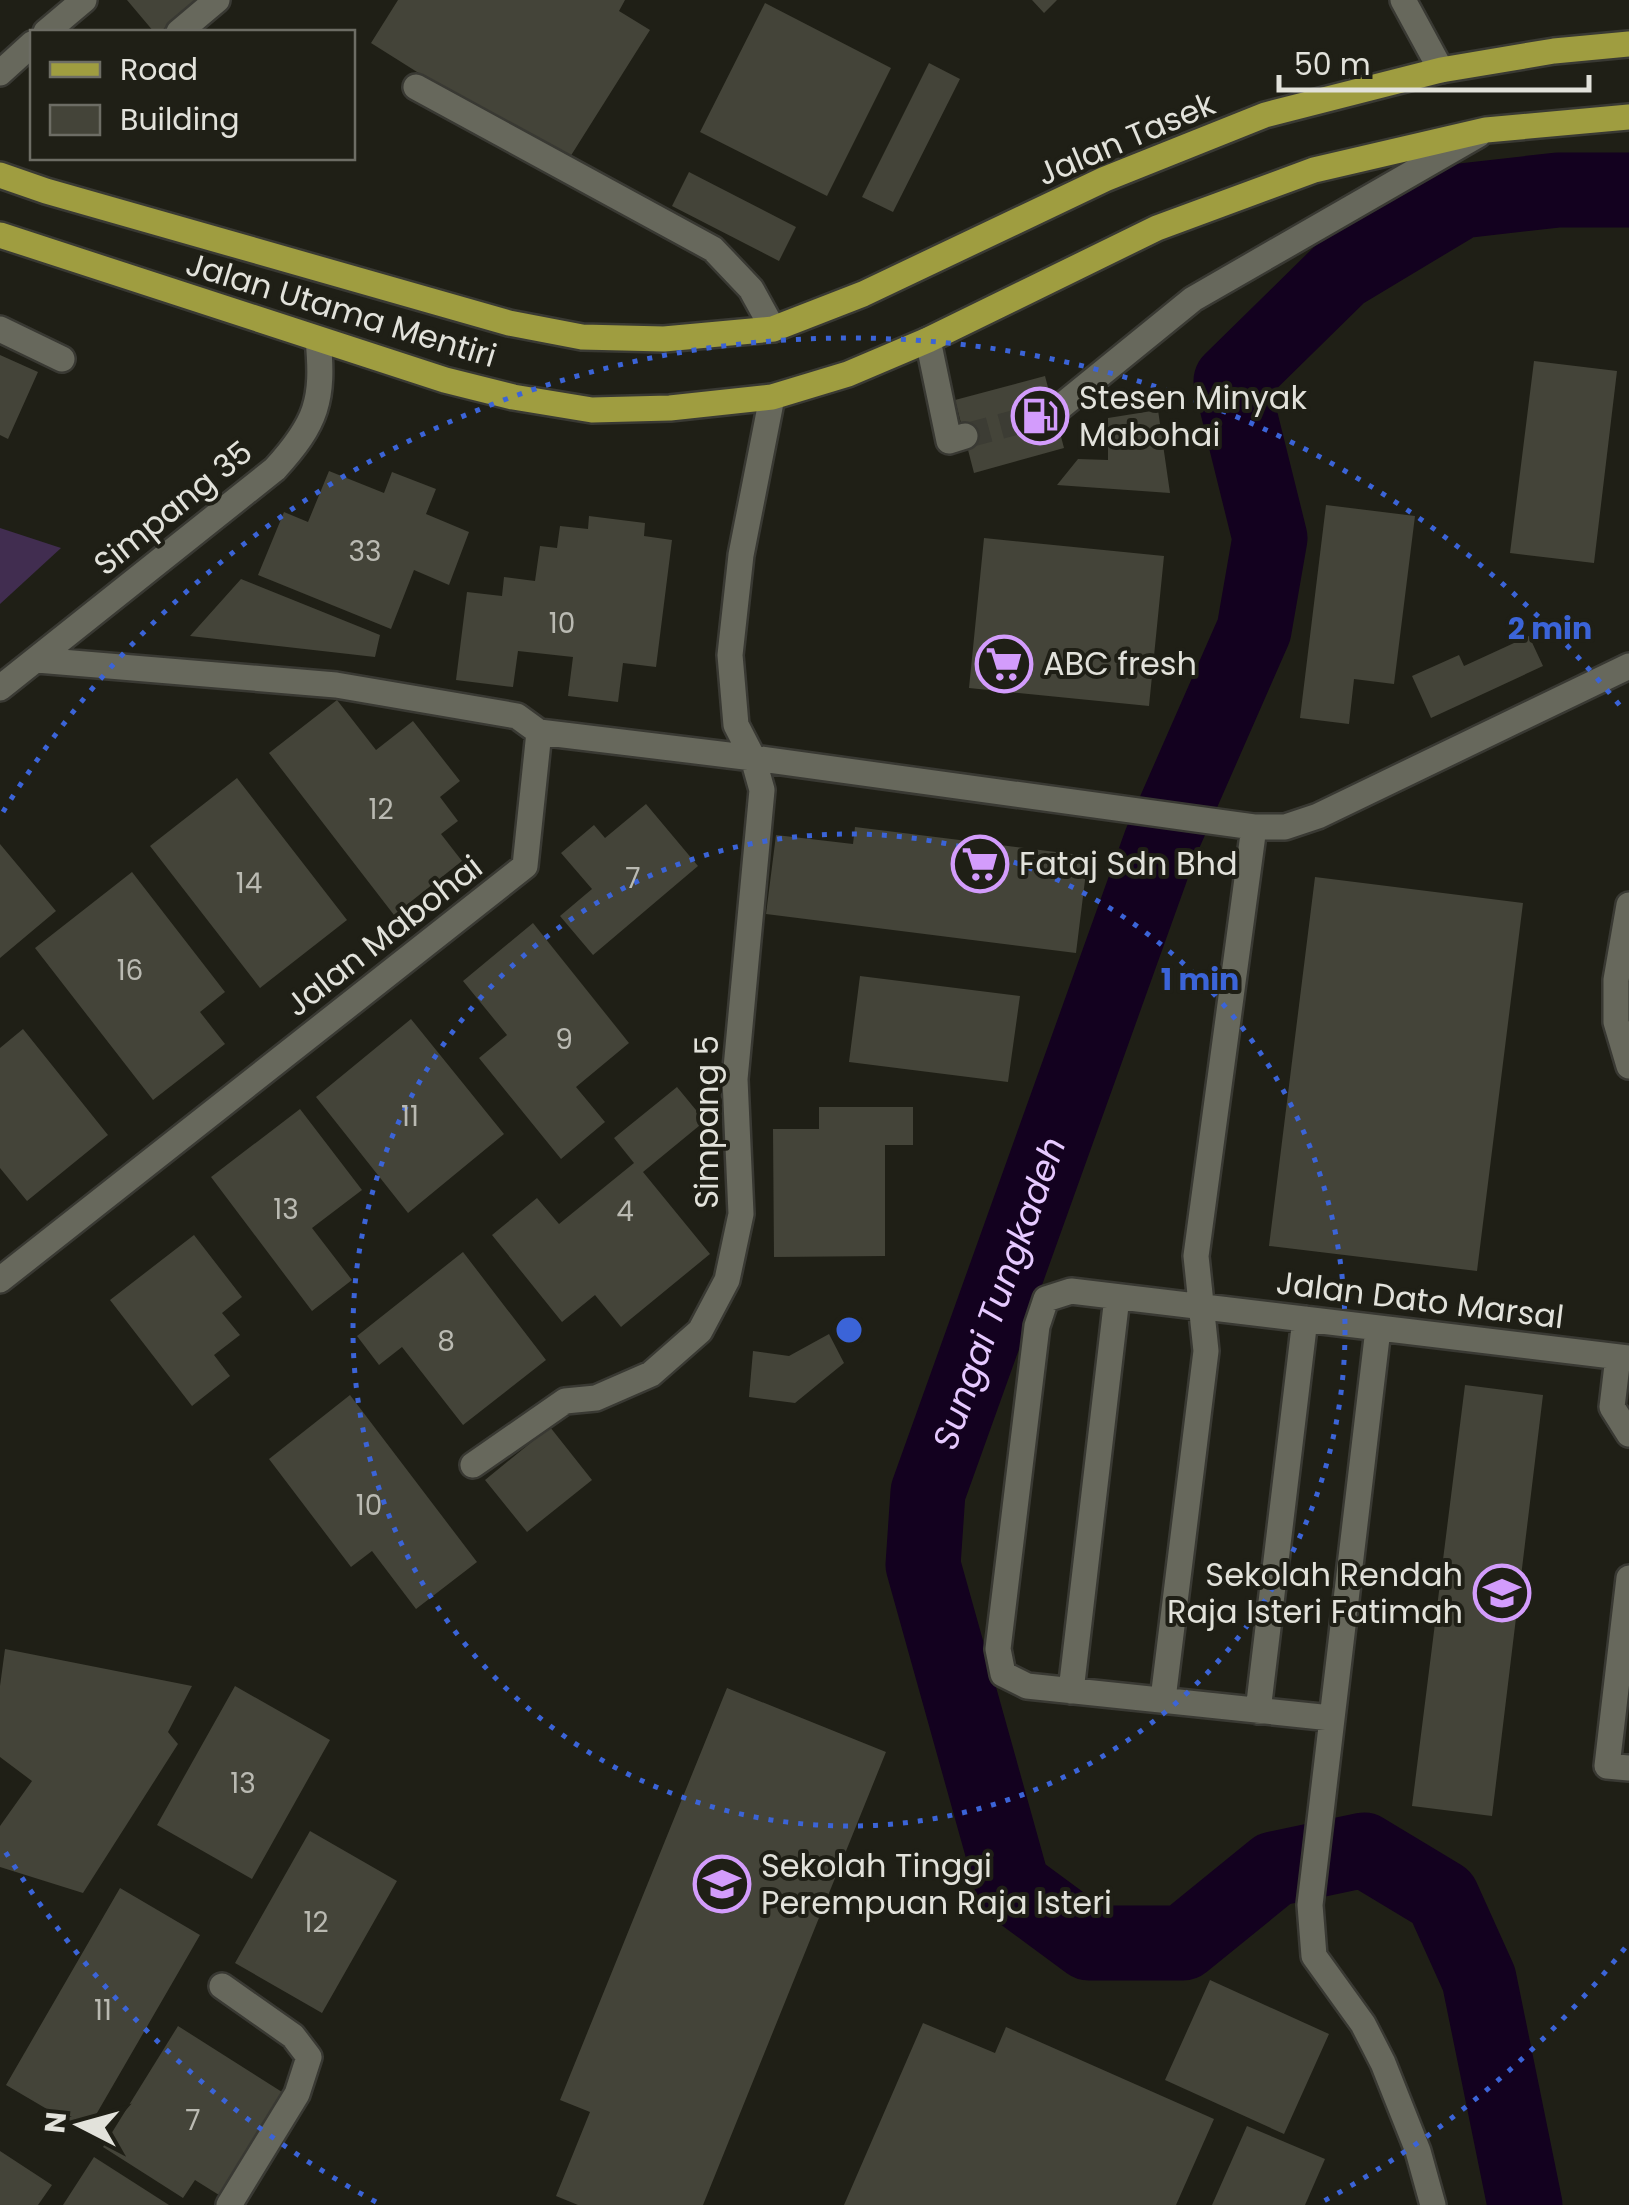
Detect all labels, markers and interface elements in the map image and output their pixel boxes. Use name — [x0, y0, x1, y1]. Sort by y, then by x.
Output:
legend — [30, 30, 355, 160]
scale bar — [1279, 30, 1589, 92]
text: 50 m — [1294, 43, 1371, 86]
text: Road — [120, 48, 198, 91]
street label: Jalan Tasek — [1030, 81, 1222, 196]
text: Building — [120, 98, 240, 141]
street label: Jalan Utama Mentiri — [180, 241, 502, 378]
place label: Stesen Minyak Mabohai — [1079, 375, 1307, 457]
fuel station icon: Stesen Minyak Mabohai — [1010, 386, 1070, 446]
street label: Simpang 35 — [84, 430, 262, 586]
house number: 33 — [349, 532, 381, 571]
house number: 10 — [549, 604, 575, 643]
text: 2 min — [1508, 607, 1592, 650]
supermarket icon: ABC fresh — [974, 634, 1034, 694]
place label: ABC fresh — [1043, 641, 1197, 686]
house number: 12 — [368, 790, 394, 829]
supermarket icon: Fataj Sdn Bhd — [950, 834, 1010, 894]
place label: Fataj Sdn Bhd — [1019, 841, 1238, 886]
street label: Jalan Mabohai — [276, 844, 491, 1027]
house number: 7 — [625, 859, 641, 898]
house number: 14 — [236, 864, 262, 903]
house number: 16 — [117, 951, 143, 990]
text: 1 min — [1161, 958, 1239, 1001]
house number: 9 — [555, 1020, 573, 1059]
street label: Simpang 5 — [684, 1035, 729, 1209]
house number: 11 — [401, 1097, 419, 1136]
water label: Sungai Tungkadeh — [920, 1130, 1077, 1456]
house number: 13 — [273, 1190, 299, 1229]
house number: 4 — [616, 1192, 634, 1231]
street label: Jalan Dato Marsal — [1274, 1260, 1566, 1339]
centre of rings — [831, 1312, 867, 1348]
house number: 8 — [437, 1322, 455, 1361]
house number: 10 — [356, 1486, 382, 1525]
place label: Sekolah Rendah Raja Isteri Fatimah — [1167, 1552, 1463, 1634]
school or university icon: Sekolah Rendah Raja Isteri Fatimah — [1472, 1563, 1532, 1623]
house number: 13 — [230, 1764, 256, 1803]
place label: Sekolah Tinggi Perempuan Raja Isteri — [761, 1843, 1112, 1925]
school or university icon: Sekolah Tinggi Perempuan Raja Isteri — [692, 1854, 752, 1914]
house number: 12 — [303, 1903, 329, 1942]
house number: 11 — [94, 1991, 112, 2030]
north arrow — [30, 2075, 130, 2175]
house number: 7 — [185, 2101, 201, 2140]
text: N — [35, 2110, 76, 2135]

